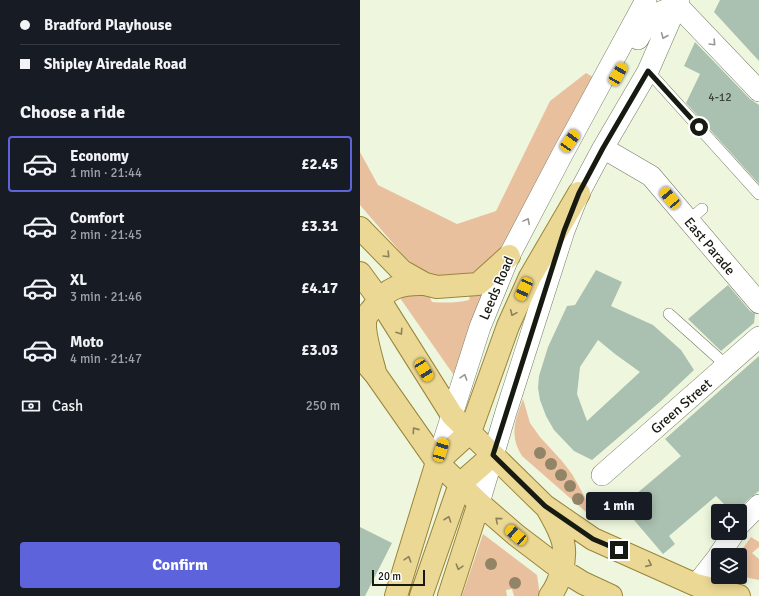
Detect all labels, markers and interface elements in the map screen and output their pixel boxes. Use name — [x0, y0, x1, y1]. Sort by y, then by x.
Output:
text: Bradford Playhouse — [44, 16, 172, 34]
one-way arrow — [660, 32, 668, 39]
one-way arrow — [709, 38, 716, 46]
text: Shipley Airedale Road — [44, 55, 187, 73]
car — [607, 61, 629, 87]
house number: 4-12 — [708, 90, 732, 105]
text: Choose a ride — [20, 101, 125, 123]
route start — [690, 118, 708, 136]
car — [558, 128, 582, 154]
icon: car — [22, 146, 58, 182]
text: Economy — [70, 147, 129, 165]
text: £2.45 — [301, 155, 338, 173]
text: 1 min · 21:44 — [70, 165, 142, 181]
car — [658, 185, 682, 211]
icon: car — [22, 208, 58, 244]
text: Comfort — [70, 209, 124, 227]
street label: East Parade — [681, 214, 739, 279]
text: £3.31 — [301, 217, 338, 235]
one-way arrow — [523, 218, 530, 225]
text: 2 min · 21:45 — [70, 227, 142, 243]
one-way arrow — [383, 250, 390, 258]
street label: Leeds Road — [475, 254, 517, 323]
icon: car — [22, 270, 58, 306]
text: XL — [70, 271, 87, 289]
car — [514, 276, 534, 302]
text: £4.17 — [301, 279, 338, 297]
text: 3 min · 21:46 — [70, 289, 142, 305]
one-way arrow — [510, 309, 518, 317]
one-way arrow — [395, 328, 403, 335]
icon: car — [22, 332, 58, 368]
text: Moto — [70, 333, 104, 351]
text: £3.03 — [301, 341, 338, 359]
text: 4 min · 21:47 — [70, 351, 142, 367]
car — [413, 357, 435, 383]
one-way arrow — [459, 374, 467, 381]
street label: Green Street — [647, 375, 715, 437]
icon: cash — [20, 395, 42, 417]
text: Cash — [52, 397, 83, 415]
text: 250 m — [306, 398, 340, 414]
one-way arrow — [413, 428, 420, 435]
car — [432, 437, 450, 463]
callout: 1 min — [586, 492, 652, 520]
text: 1 min — [603, 498, 635, 514]
map controls — [711, 504, 747, 584]
button: locate — [711, 504, 747, 540]
one-way arrow — [443, 516, 451, 523]
one-way arrow — [496, 517, 503, 524]
car — [503, 523, 529, 547]
route end — [610, 541, 628, 559]
button: Confirm — [20, 542, 340, 588]
button: layers — [711, 548, 747, 584]
one-way arrow — [403, 556, 412, 563]
one-way arrow — [645, 559, 653, 567]
one-way arrow — [455, 564, 464, 571]
scale bar — [372, 568, 425, 587]
text: 20 m — [378, 570, 401, 583]

